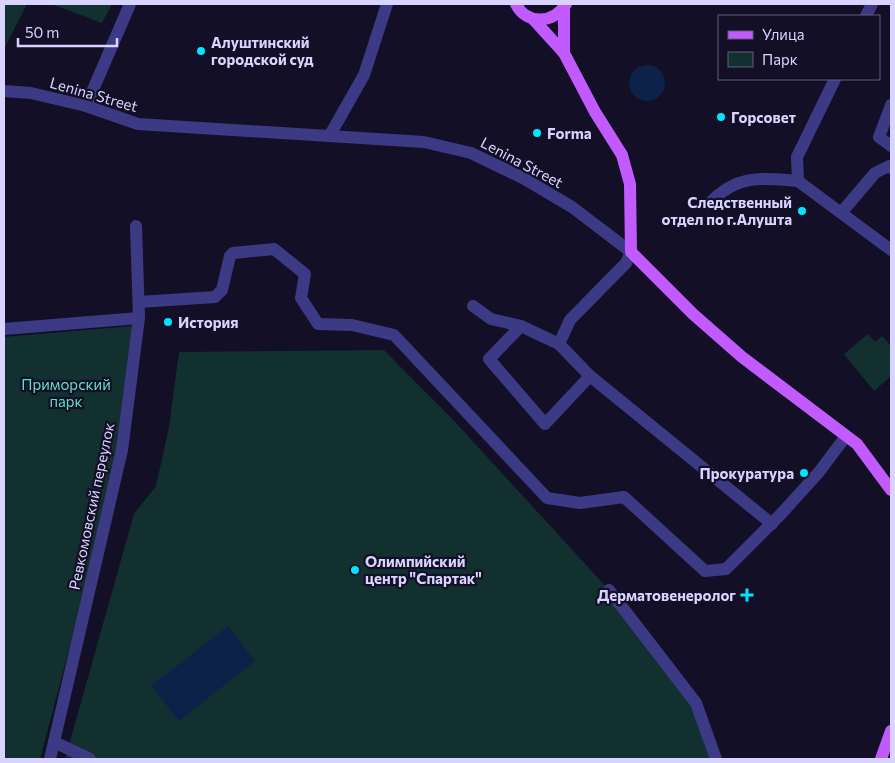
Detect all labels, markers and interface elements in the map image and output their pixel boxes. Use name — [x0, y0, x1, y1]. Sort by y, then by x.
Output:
scale bar — [18, 15, 116, 47]
legend — [718, 15, 880, 80]
text: 50 m — [25, 23, 59, 41]
text: Улица — [762, 25, 804, 43]
place label: Алуштинский городской суд — [211, 33, 314, 68]
marker: Алуштинский городской суд — [195, 45, 207, 57]
text: Парк — [762, 50, 798, 68]
street label: Lenina Street — [48, 73, 140, 115]
place label: Горсовет — [731, 108, 796, 126]
marker: Горсовет — [715, 111, 727, 123]
place label: Forma — [547, 124, 592, 142]
marker: Forma — [531, 127, 543, 139]
street label: Lenina Street — [478, 133, 566, 191]
place label: Следственный отдел по г.Алушта — [662, 193, 792, 228]
marker: Следственный отдел по г.Алушта — [796, 205, 808, 217]
place label: История — [178, 313, 239, 331]
marker: История — [162, 316, 174, 328]
park label: Приморский парк — [21, 375, 111, 410]
street label: Ревкомовский переулок — [64, 421, 118, 591]
place label: Прокуратура — [699, 464, 794, 482]
marker: Прокуратура — [798, 467, 810, 479]
place label: Олимпийский центр "Спартак" — [365, 552, 482, 587]
marker: Олимпийский центр "Спартак" — [349, 564, 361, 576]
place label: Дерматовенеролог — [597, 586, 736, 604]
marker: Дерматовенеролог — [740, 588, 754, 602]

